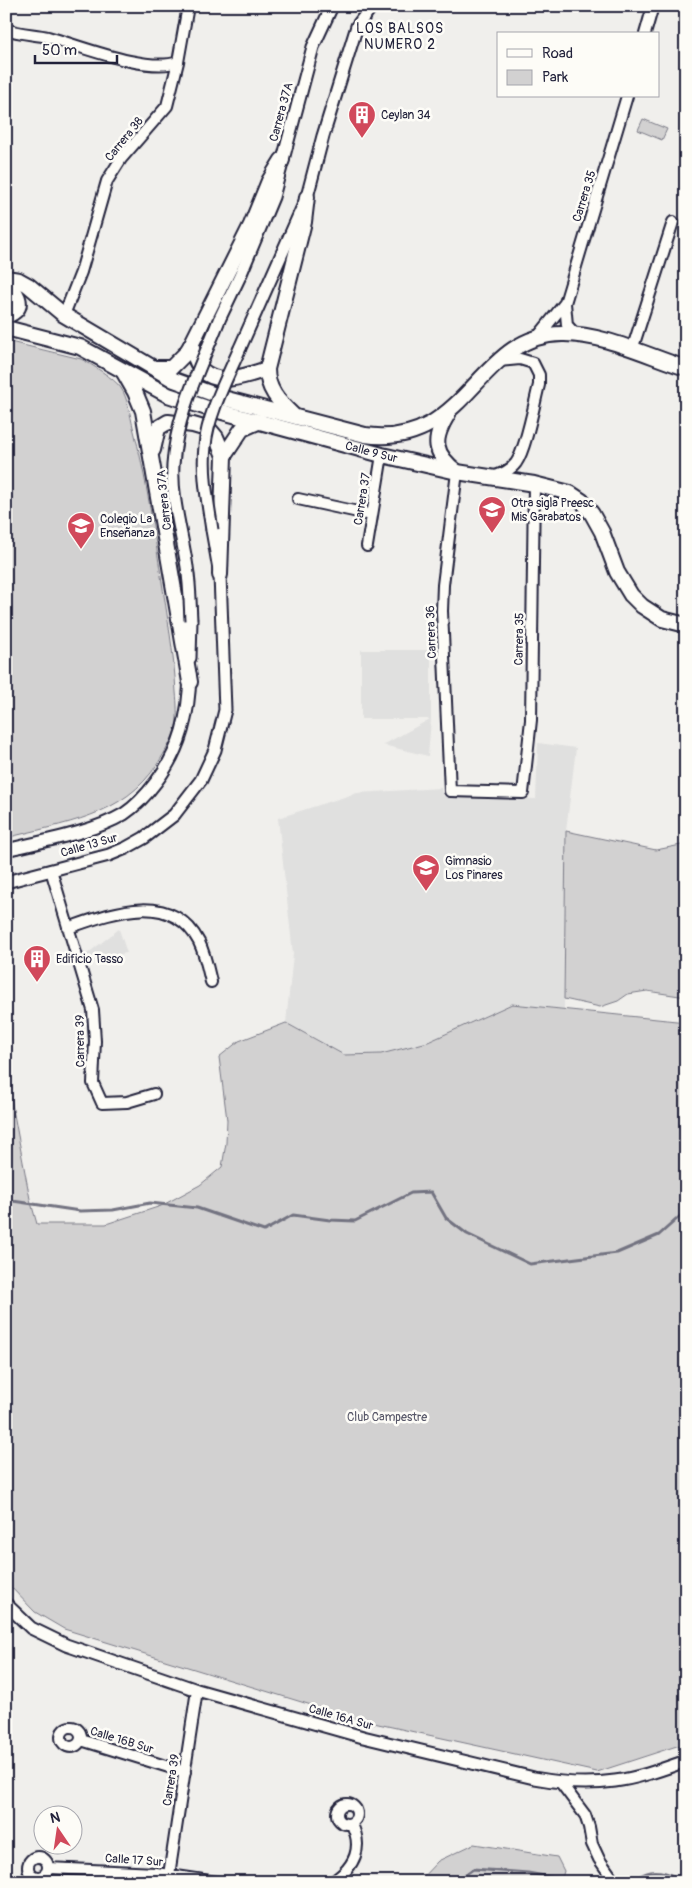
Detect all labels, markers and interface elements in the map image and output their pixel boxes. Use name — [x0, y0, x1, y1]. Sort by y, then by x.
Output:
district label: LOS BALSOS NUMERO 2 — [356, 20, 444, 53]
scale bar — [35, 32, 118, 64]
legend — [497, 32, 660, 98]
text: 50 m — [42, 41, 77, 60]
text: Road — [542, 44, 573, 63]
text: Park — [542, 68, 569, 87]
street label: Carrera 37A — [266, 81, 297, 143]
building icon: Ceylan 34 — [347, 100, 377, 139]
place label: Ceylan 34 — [381, 108, 431, 123]
street label: Carrera 38 — [102, 114, 147, 164]
street label: Carrera 35 — [570, 169, 599, 224]
street label: Calle 9 Sur — [344, 438, 400, 466]
street label: Carrera 37A — [154, 469, 175, 531]
street label: Carrera 37 — [351, 471, 374, 526]
school or university icon: Otra sigla Preesc Mis Garabatos — [477, 495, 507, 534]
place label: Otra sigla Preesc Mis Garabatos — [511, 496, 594, 525]
school or university icon: Colegio La Enseñanza — [66, 511, 96, 550]
place label: Colegio La Enseñanza — [100, 512, 155, 541]
street label: Carrera 36 — [423, 605, 440, 659]
street label: Carrera 35 — [512, 612, 527, 666]
street label: Calle 13 Sur — [59, 830, 120, 861]
school or university icon: Gimnasio Los Pinares — [411, 853, 441, 892]
place label: Gimnasio Los Pinares — [445, 854, 503, 883]
building icon: Edificio Tasso — [22, 944, 52, 983]
place label: Edificio Tasso — [56, 952, 124, 967]
street label: Carrera 39 — [73, 1015, 88, 1067]
park label: Club Campestre — [347, 1410, 427, 1425]
street label: Calle 16A Sur — [307, 1701, 376, 1734]
street label: Calle 16B Sur — [88, 1724, 156, 1757]
street label: Carrera 39 — [160, 1753, 183, 1807]
north arrow — [32, 1806, 82, 1856]
text: N — [49, 1808, 62, 1827]
street label: Calle 17 Sur — [104, 1851, 164, 1870]

